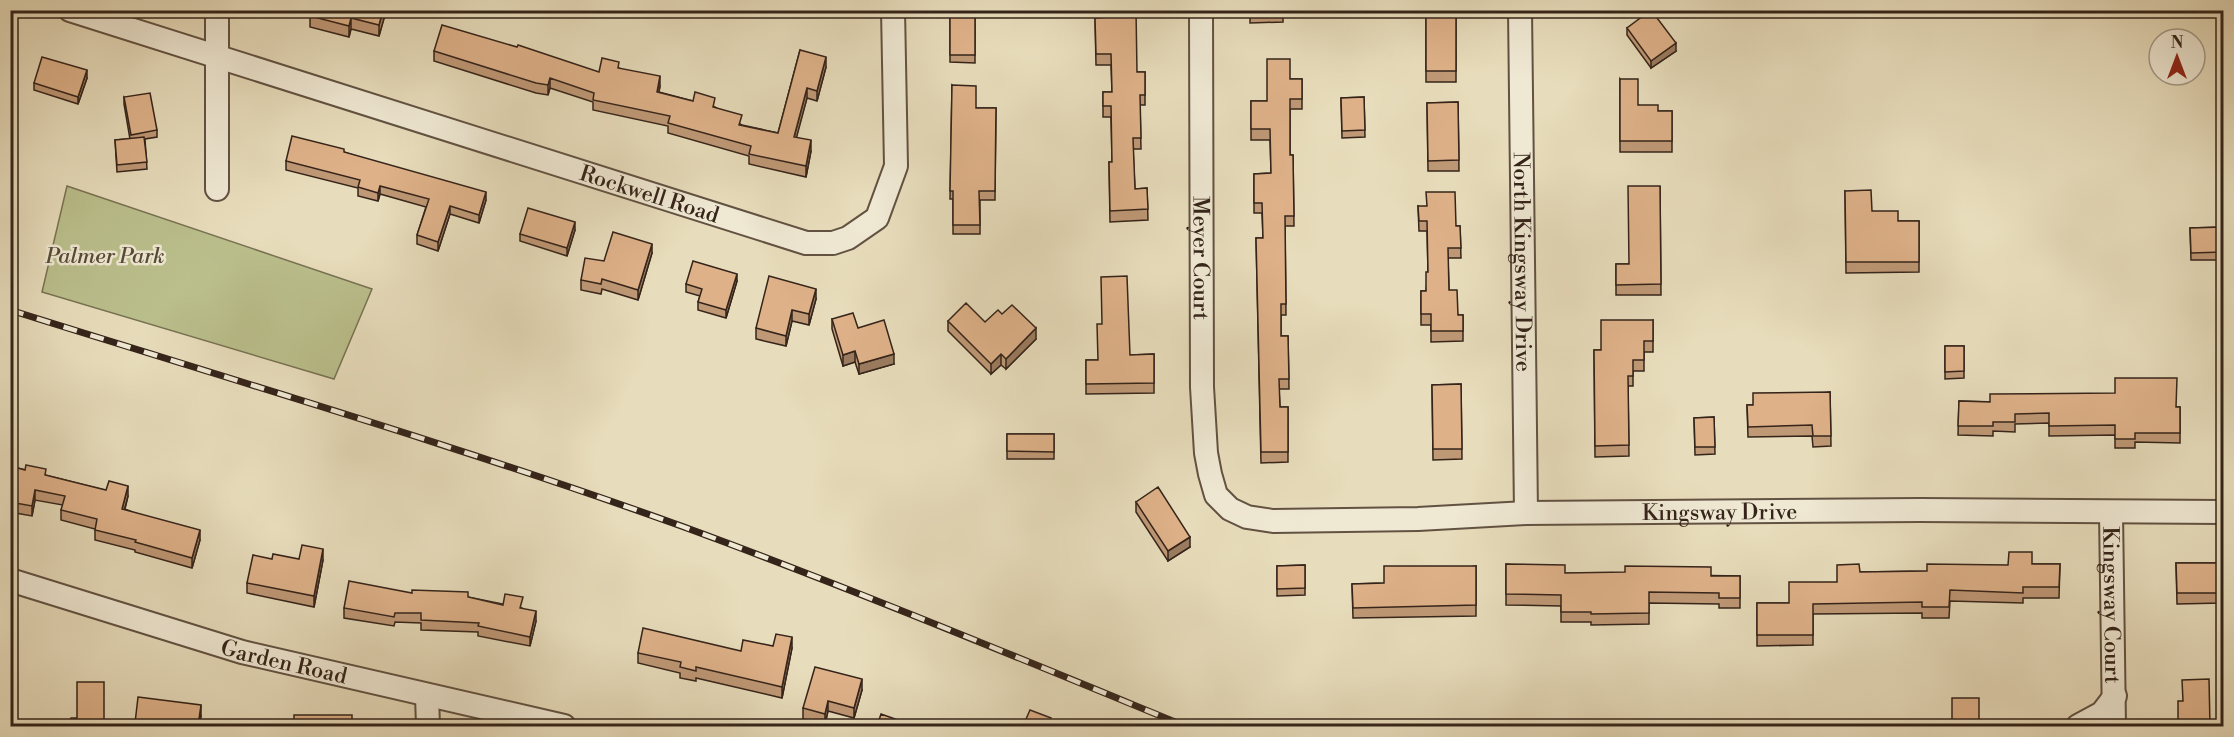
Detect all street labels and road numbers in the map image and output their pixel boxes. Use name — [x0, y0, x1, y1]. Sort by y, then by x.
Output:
street label: North Kingsway Drive — [1507, 152, 1536, 372]
street label: Rockwell Road — [576, 160, 723, 230]
street label: Meyer Court — [1186, 196, 1214, 320]
street label: Kingsway Drive — [1642, 499, 1797, 527]
street label: Kingsway Court — [2096, 526, 2125, 684]
street label: Garden Road — [217, 634, 350, 691]

